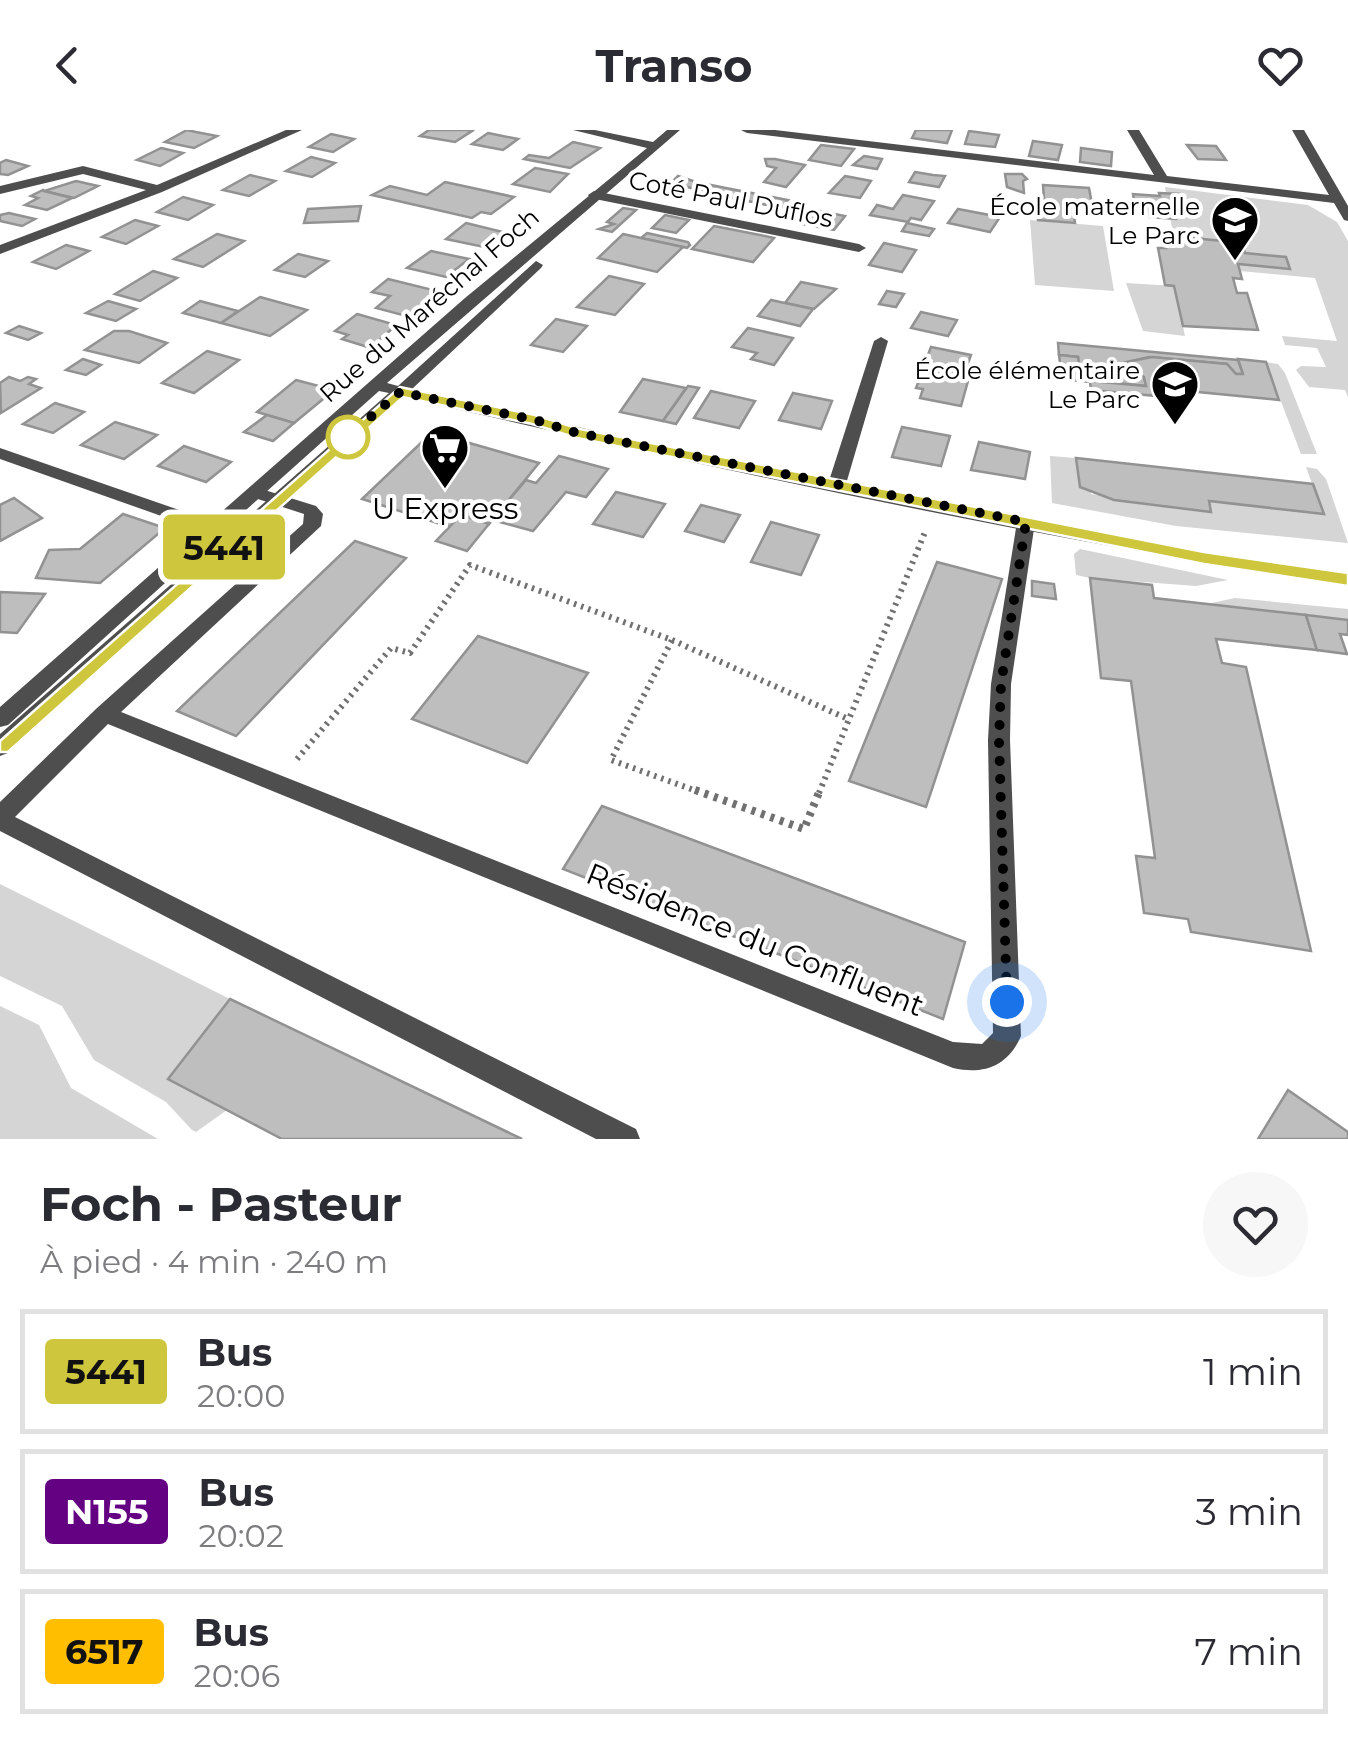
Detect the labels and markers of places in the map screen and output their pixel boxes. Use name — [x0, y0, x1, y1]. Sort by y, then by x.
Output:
place label: École maternelle Le Parc — [989, 191, 1200, 250]
school or university icon: École maternelle Le Parc — [1209, 194, 1261, 262]
place label: École élémentaire Le Parc — [914, 355, 1140, 414]
school or university icon: École élémentaire Le Parc — [1149, 358, 1201, 426]
unlabelled marker — [327, 416, 369, 458]
supermarket icon: U Express — [419, 422, 471, 490]
place label: U Express — [372, 490, 518, 527]

